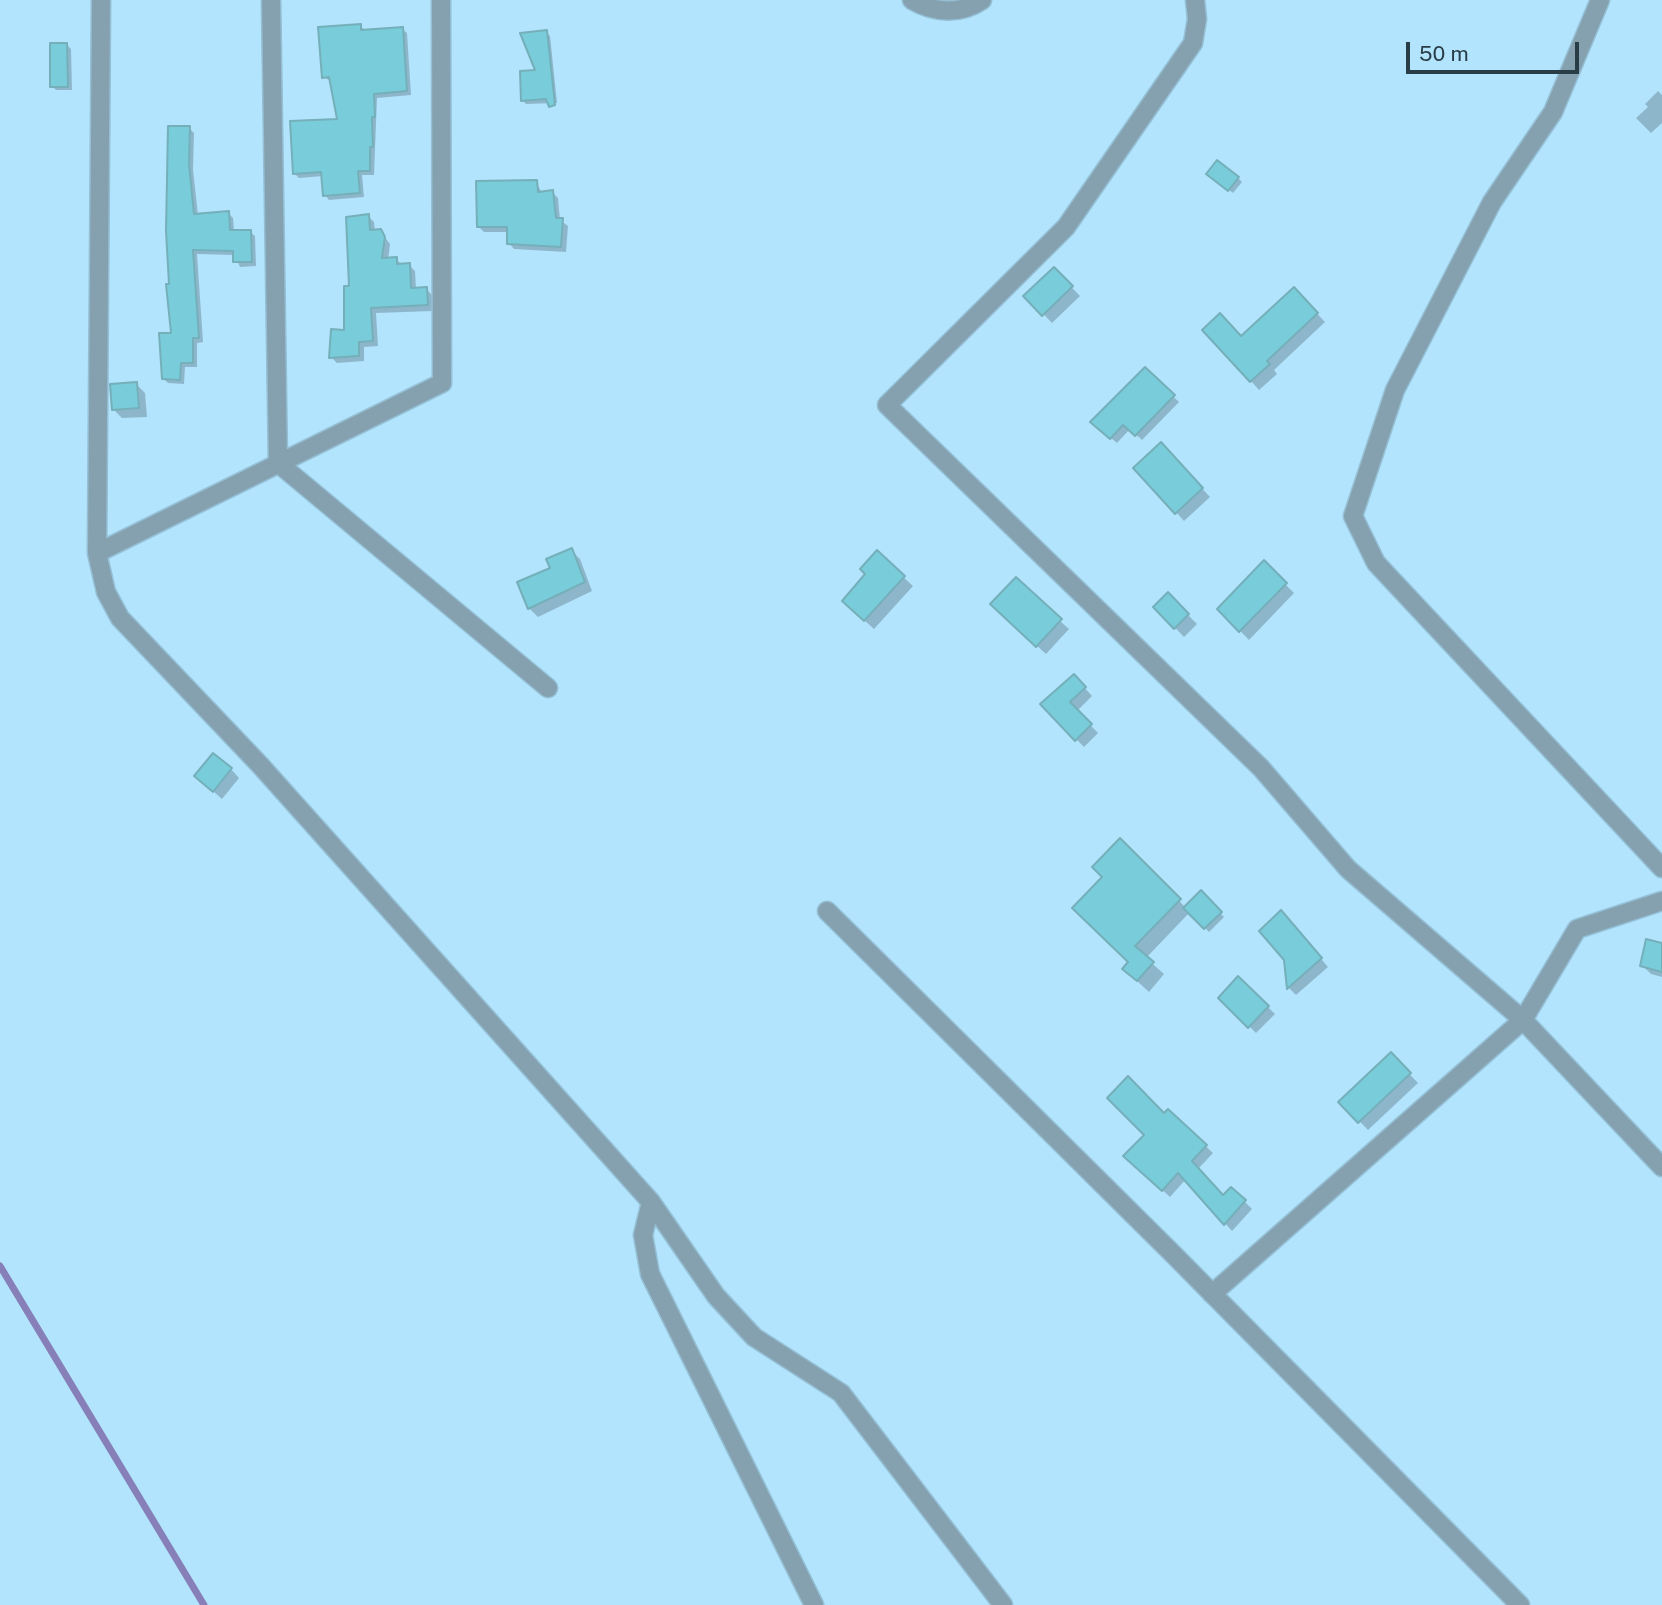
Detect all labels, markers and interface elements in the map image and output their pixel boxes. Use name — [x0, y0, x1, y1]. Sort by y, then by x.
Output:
scale bar — [1410, 28, 1583, 72]
text: 50 m — [1419, 41, 1469, 66]

